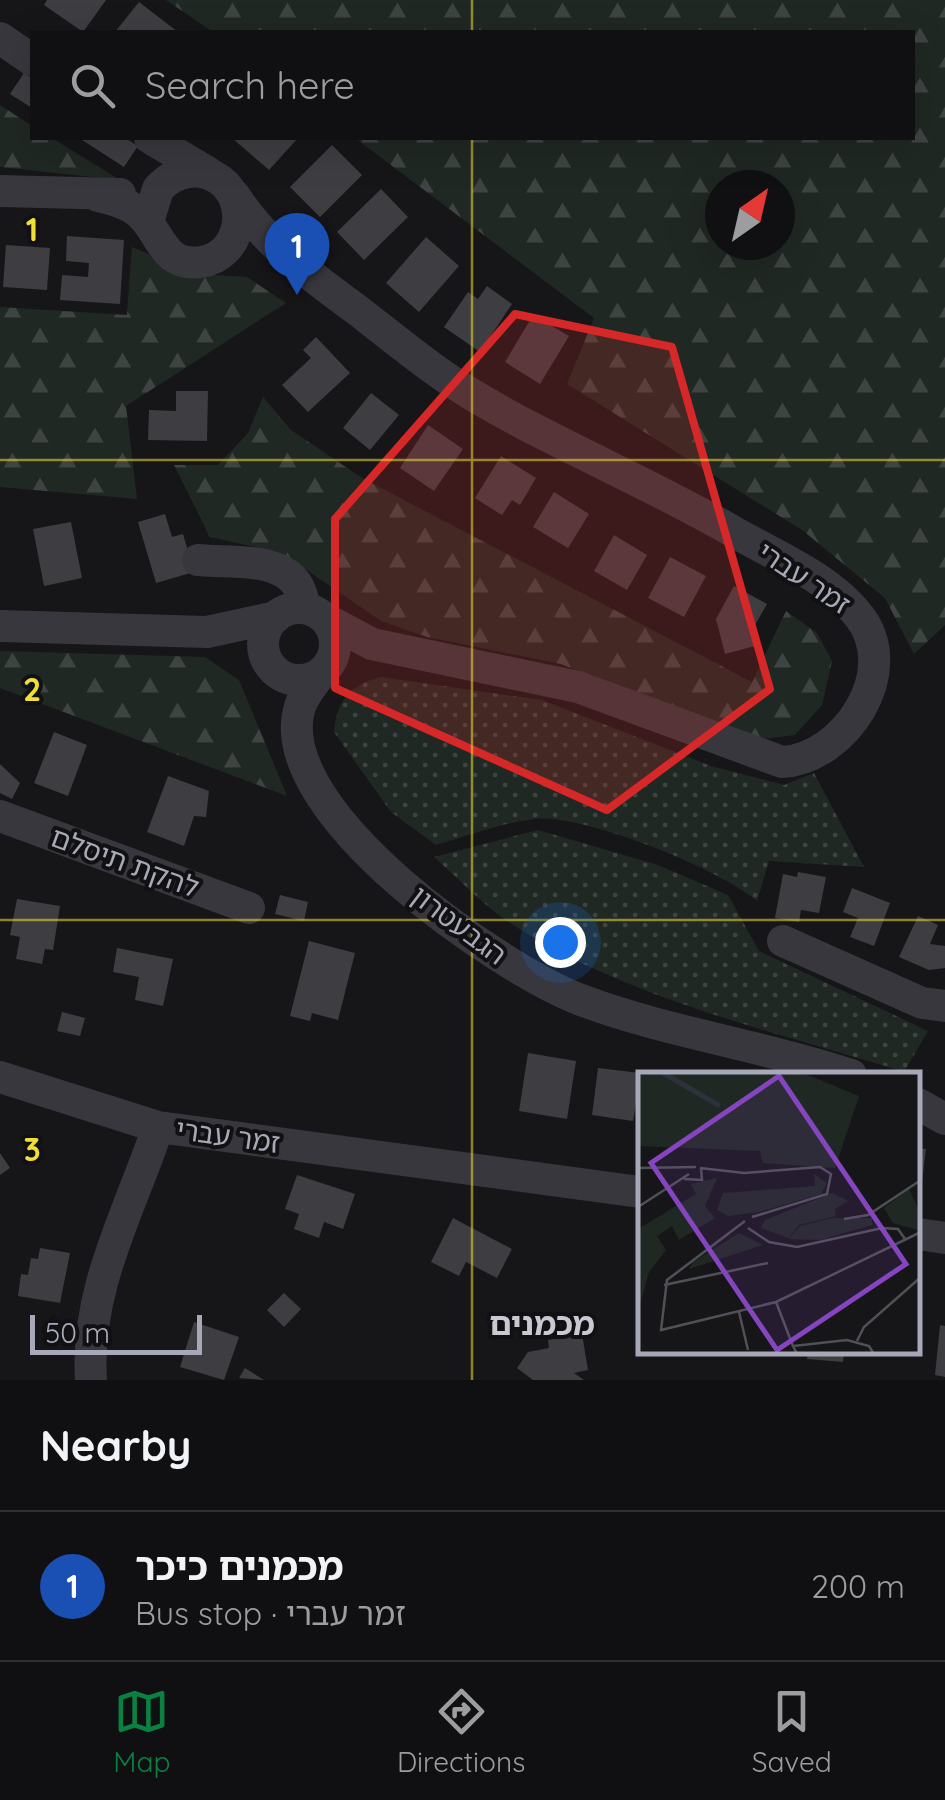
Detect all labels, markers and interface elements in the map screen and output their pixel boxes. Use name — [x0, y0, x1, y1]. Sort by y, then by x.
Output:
search box — [30, 30, 915, 140]
icon: search — [65, 58, 120, 113]
text: Search here — [145, 61, 355, 109]
north arrow — [705, 170, 795, 260]
text: 1 — [26, 209, 38, 249]
pin: 1 — [264, 212, 330, 295]
street label: זמר עברי — [751, 534, 858, 621]
text: 2 — [23, 669, 41, 709]
street label: להקת תיסלם — [46, 819, 204, 904]
street label: הגבעטרון — [405, 877, 514, 972]
your location — [535, 917, 586, 968]
inset map — [638, 1072, 920, 1355]
street label: זמר עברי — [174, 1111, 282, 1160]
text: 3 — [23, 1129, 41, 1169]
district label: מכמנים — [489, 1303, 595, 1343]
scale bar — [30, 1310, 202, 1354]
text: 50 m — [45, 1315, 110, 1350]
text: Nearby — [40, 1419, 191, 1472]
text: מכמנים כיכר — [135, 1542, 343, 1590]
text: 1 — [66, 1566, 79, 1606]
text: 200 m — [811, 1566, 905, 1606]
text: Bus stop · זמר עברי — [135, 1593, 406, 1633]
tab: Map — [113, 1684, 170, 1779]
tab: Directions — [397, 1684, 525, 1779]
tab: Saved — [752, 1684, 832, 1779]

